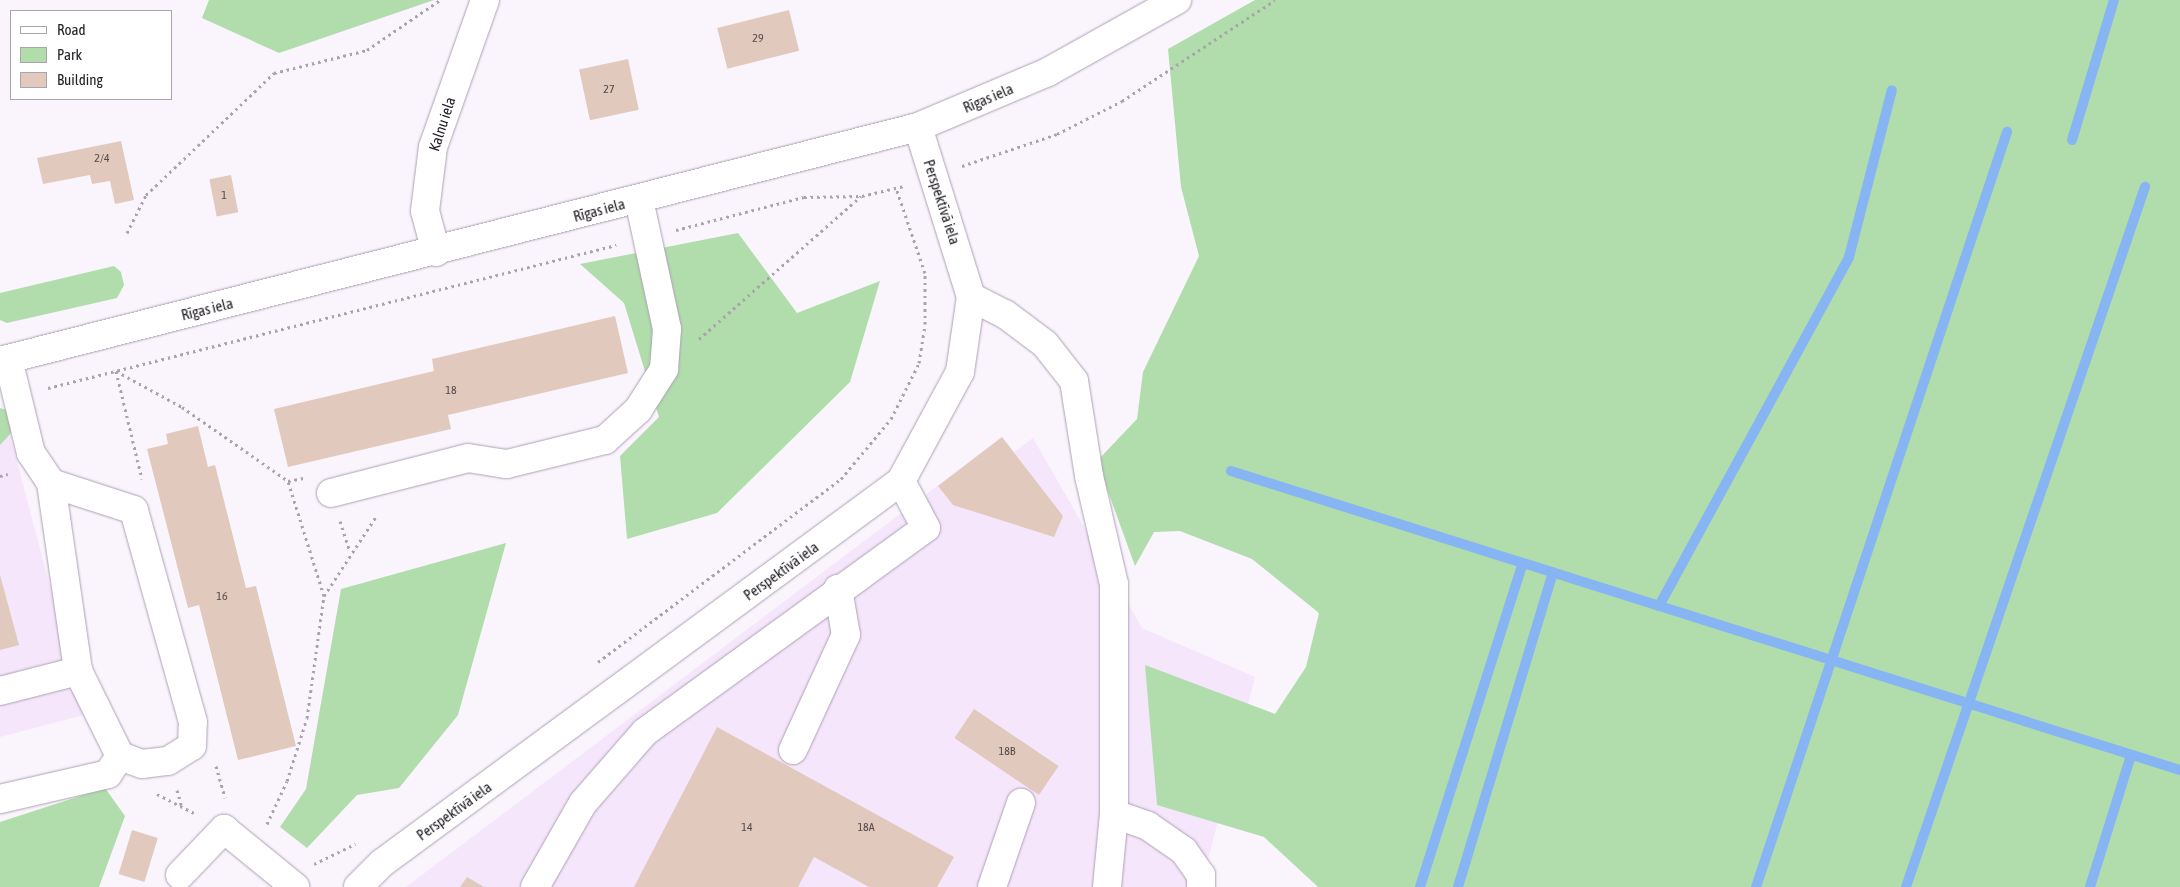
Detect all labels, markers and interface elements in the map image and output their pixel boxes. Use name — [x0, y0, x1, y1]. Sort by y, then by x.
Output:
legend — [10, 10, 172, 100]
text: Road — [57, 21, 86, 38]
house number: 29 — [752, 32, 764, 46]
text: Park — [57, 46, 82, 63]
text: Building — [57, 71, 103, 88]
street label: Rīgas iela — [960, 79, 1016, 117]
house number: 27 — [603, 83, 615, 97]
street label: Kalnu iela — [425, 95, 459, 153]
house number: 2/4 — [94, 152, 110, 166]
street label: Perspektīvā iela — [920, 157, 964, 247]
house number: 1 — [221, 189, 227, 203]
street label: Rīgas iela — [571, 194, 627, 226]
street label: Rīgas iela — [179, 294, 235, 324]
house number: 18 — [445, 384, 457, 398]
street label: Perspektīvā iela — [740, 538, 822, 604]
house number: 16 — [216, 590, 228, 604]
house number: 18B — [999, 745, 1015, 759]
street label: Perspektīvā iela — [413, 778, 495, 844]
house number: 14 — [741, 821, 753, 835]
house number: 18A — [857, 821, 875, 835]

